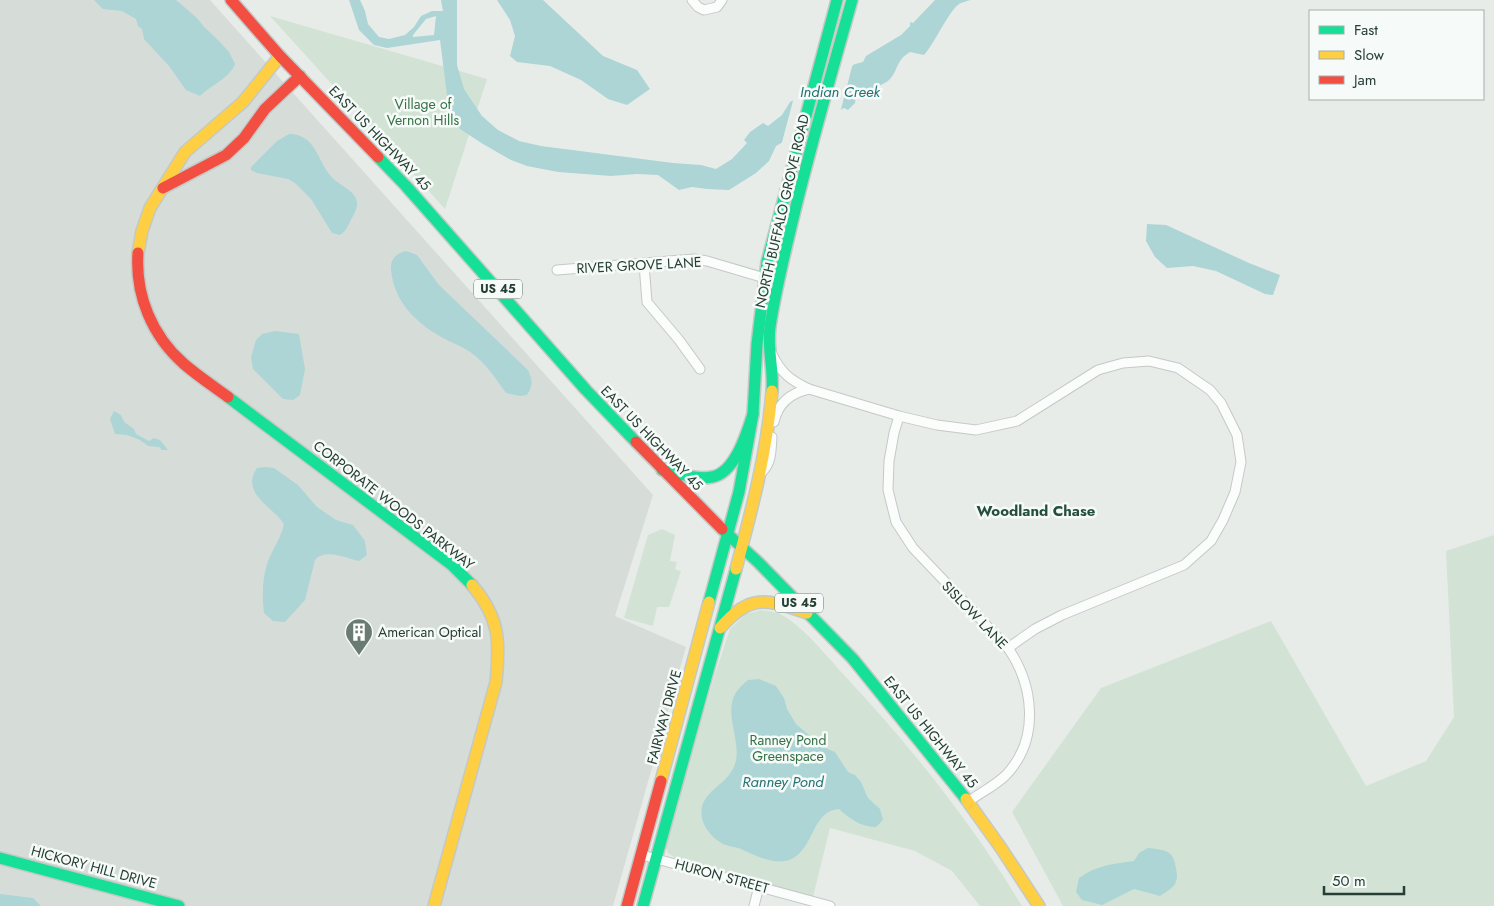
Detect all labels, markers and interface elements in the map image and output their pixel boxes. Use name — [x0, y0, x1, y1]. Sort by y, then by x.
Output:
legend — [1309, 10, 1484, 100]
text: Fast — [1354, 19, 1378, 41]
text: Slow — [1354, 44, 1385, 66]
text: Jam — [1352, 69, 1377, 91]
street label: EAST US HIGHWAY 45 — [324, 81, 436, 195]
water label: Indian Creek — [800, 81, 881, 103]
park label: Village of Vernon Hills — [387, 94, 460, 130]
street label: NORTH BUFFALO GROVE ROAD — [750, 112, 814, 310]
street label: RIVER GROVE LANE — [576, 252, 702, 278]
road number: US 45 — [474, 280, 522, 298]
street label: EAST US HIGHWAY 45 — [596, 381, 708, 495]
street label: CORPORATE WOODS PARKWAY — [309, 436, 479, 574]
district label: Woodland Chase — [977, 500, 1096, 522]
street label: SISLOW LANE — [937, 576, 1013, 654]
road number: US 45 — [775, 594, 823, 612]
building icon: American Optical — [344, 617, 374, 656]
place label: American Optical — [378, 622, 481, 642]
street label: FAIRWAY DRIVE — [642, 668, 686, 766]
street label: EAST US HIGHWAY 45 — [879, 672, 983, 792]
park label: Ranney Pond Greenspace — [750, 730, 826, 766]
water label: Ranney Pond — [742, 771, 824, 793]
street label: HICKORY HILL DRIVE — [29, 841, 159, 893]
street label: HURON STREET — [673, 854, 772, 898]
scale bar — [1324, 864, 1404, 896]
text: 50 m — [1332, 870, 1366, 892]

